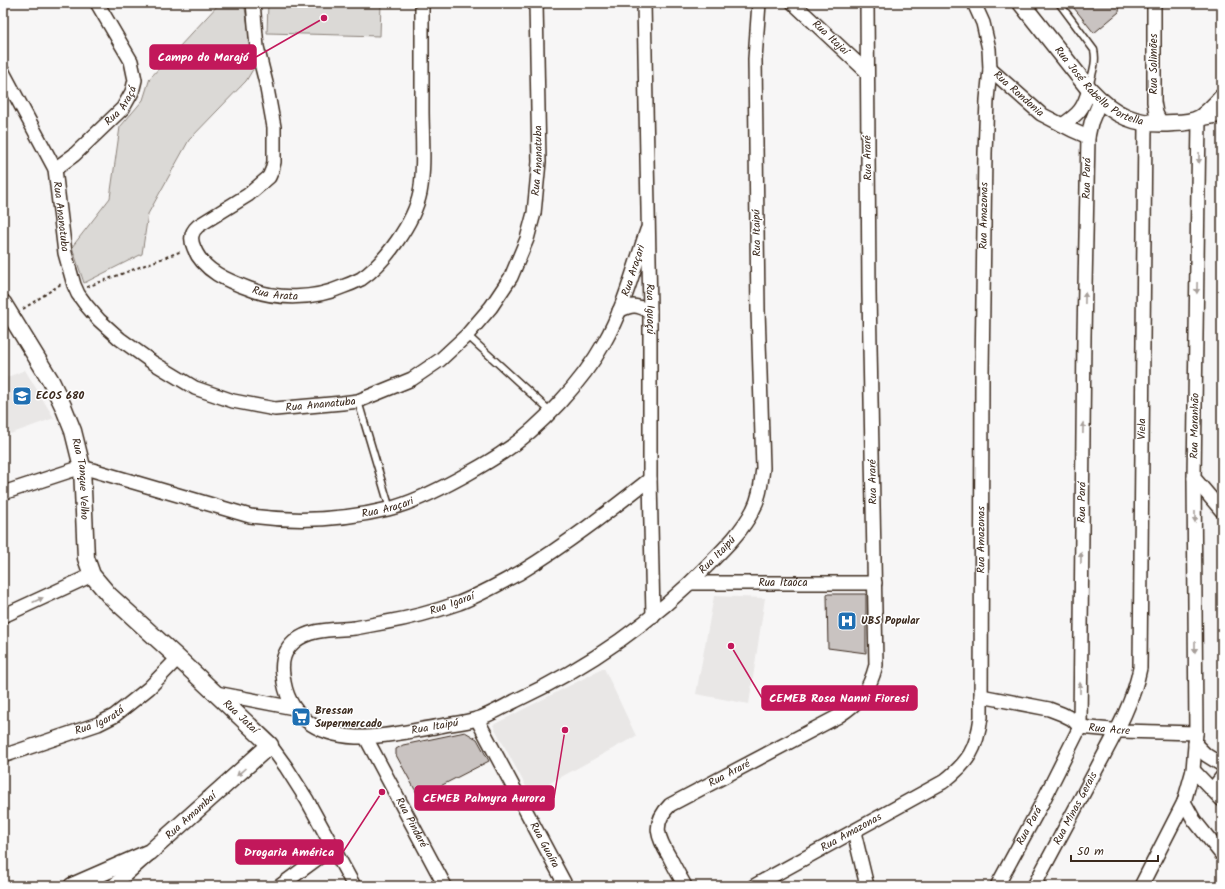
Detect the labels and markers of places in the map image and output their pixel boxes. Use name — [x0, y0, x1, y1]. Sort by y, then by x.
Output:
callout: Campo do Marajó — [150, 45, 256, 69]
school or university icon: ECOS 680 — [11, 385, 33, 407]
place label: ECOS 680 — [36, 387, 84, 405]
hospital icon: UBS Popular — [836, 610, 858, 632]
place label: UBS Popular — [861, 612, 921, 630]
callout: CEMEB Rosa Nanni Fioresi — [762, 686, 917, 710]
place label: Bressan Supermercado — [315, 702, 382, 733]
supermarket icon: Bressan Supermercado — [290, 706, 312, 728]
callout: CEMEB Palmyra Aurora — [415, 786, 554, 810]
callout: Drogaria América — [236, 840, 343, 864]

